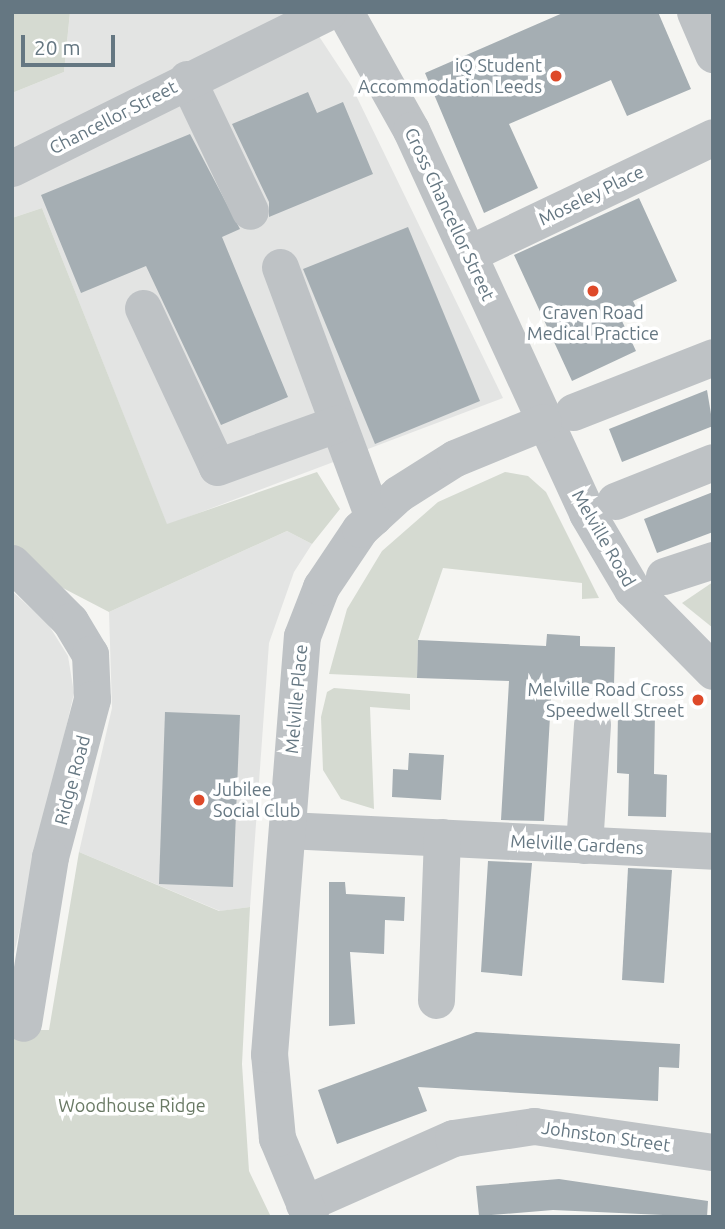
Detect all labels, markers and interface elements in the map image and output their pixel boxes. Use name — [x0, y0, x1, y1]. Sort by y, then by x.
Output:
scale bar — [24, 21, 119, 65]
text: 20 m — [34, 35, 81, 59]
place label: iQ Student Accommodation Leeds — [358, 55, 542, 98]
marker: iQ Student Accommodation Leeds — [548, 68, 564, 84]
street label: Chancellor Street — [46, 76, 180, 158]
street label: Cross Chancellor Street — [400, 124, 500, 304]
street label: Moseley Place — [535, 160, 647, 230]
marker: Craven Road Medical Practice — [585, 283, 601, 299]
place label: Craven Road Medical Practice — [527, 302, 659, 344]
street label: Melville Road — [568, 486, 640, 590]
street label: Melville Place — [280, 643, 312, 755]
place label: Melville Road Cross Speedwell Street — [527, 679, 684, 722]
marker: Melville Road Cross Speedwell Street — [690, 692, 706, 708]
street label: Ridge Road — [50, 733, 94, 827]
place label: Jubilee Social Club — [213, 779, 300, 822]
marker: Jubilee Social Club — [191, 792, 207, 808]
street label: Melville Gardens — [510, 830, 644, 858]
park label: Woodhouse Ridge — [58, 1094, 206, 1116]
street label: Johnston Street — [540, 1116, 672, 1156]

